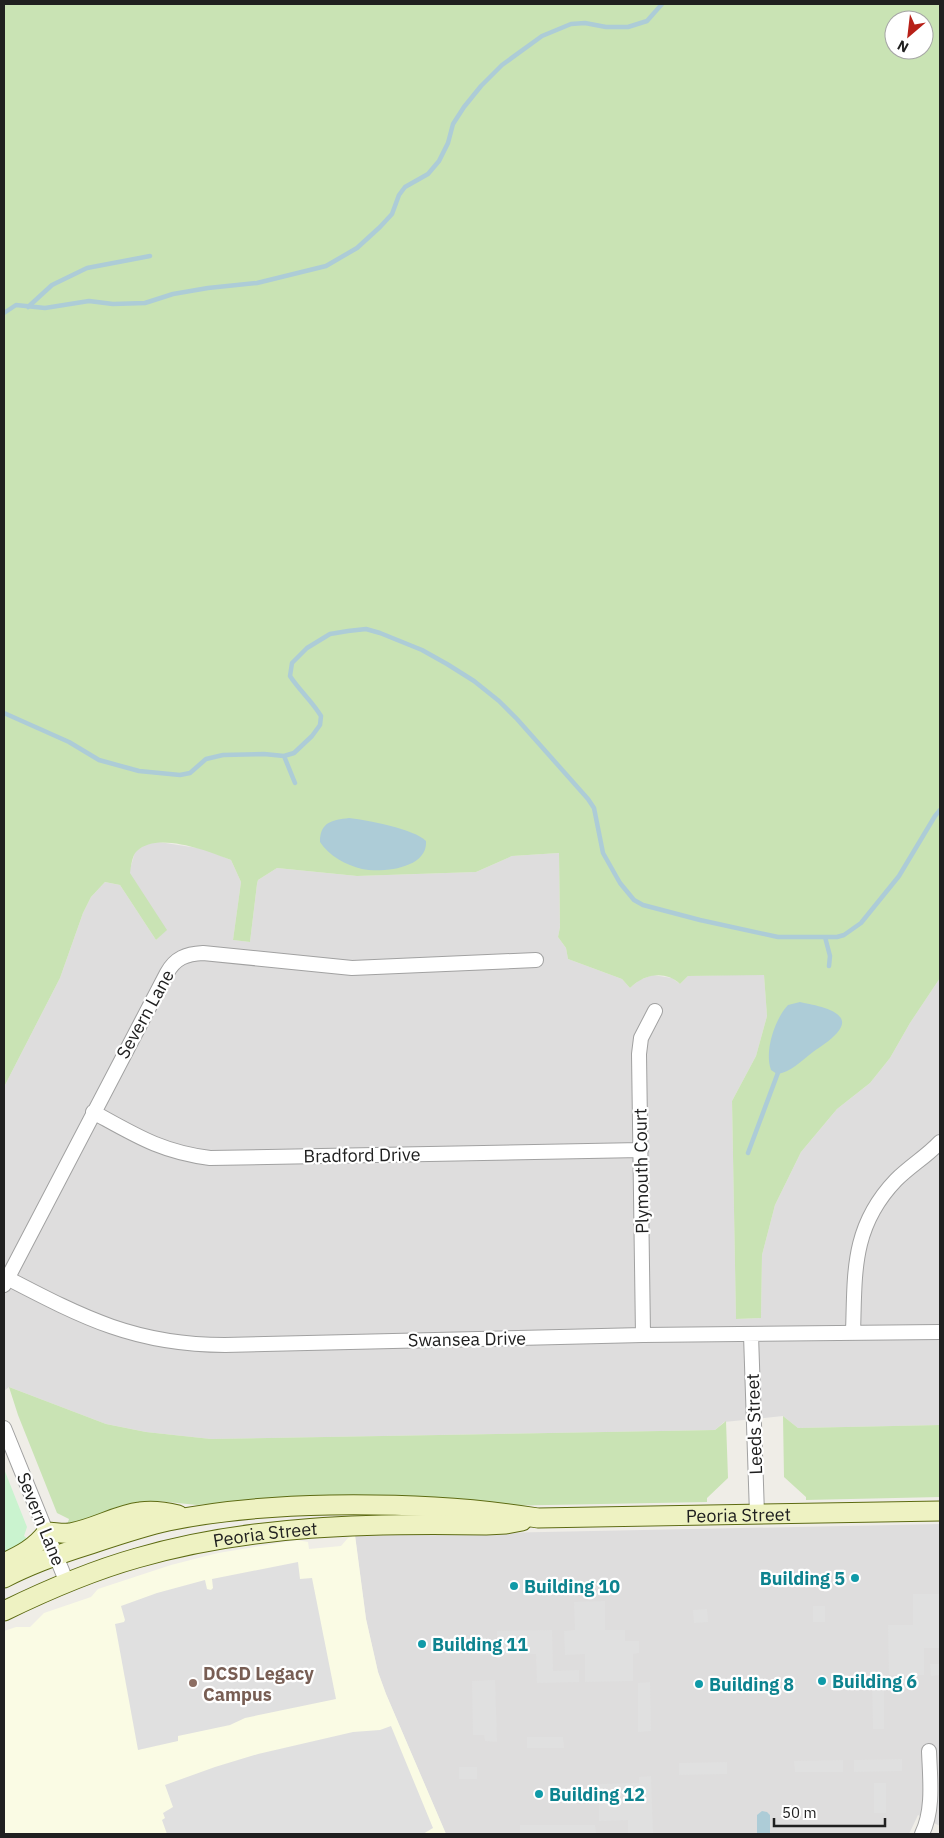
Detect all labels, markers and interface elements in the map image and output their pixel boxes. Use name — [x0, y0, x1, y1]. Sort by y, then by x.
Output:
north arrow — [884, 10, 934, 60]
text: N — [894, 36, 912, 57]
street label: Severn Lane — [111, 965, 179, 1063]
street label: Plymouth Court — [628, 1108, 654, 1234]
street label: Bradford Drive — [303, 1142, 421, 1168]
street label: Swansea Drive — [408, 1326, 526, 1352]
street label: Leeds Street — [741, 1373, 767, 1475]
street label: Severn Lane — [12, 1469, 70, 1569]
street label: Peoria Street — [686, 1502, 791, 1527]
street label: Peoria Street — [211, 1516, 318, 1552]
place label: Building 5 — [760, 1567, 845, 1590]
marker: Building 5 — [849, 1572, 861, 1584]
place label: Building 10 — [524, 1575, 620, 1598]
marker: Building 10 — [508, 1580, 520, 1592]
place label: Building 11 — [432, 1633, 528, 1656]
marker: Building 11 — [416, 1638, 428, 1650]
place label: DCSD Legacy Campus — [203, 1662, 314, 1706]
place label: Building 6 — [832, 1670, 917, 1693]
place label: Building 8 — [709, 1673, 794, 1696]
marker: Building 6 — [816, 1675, 828, 1687]
marker: DCSD Legacy Campus — [187, 1677, 199, 1689]
marker: Building 8 — [693, 1678, 705, 1690]
place label: Building 12 — [549, 1783, 645, 1806]
marker: Building 12 — [533, 1788, 545, 1800]
scale bar — [774, 1796, 885, 1828]
text: 50 m — [782, 1803, 817, 1822]

